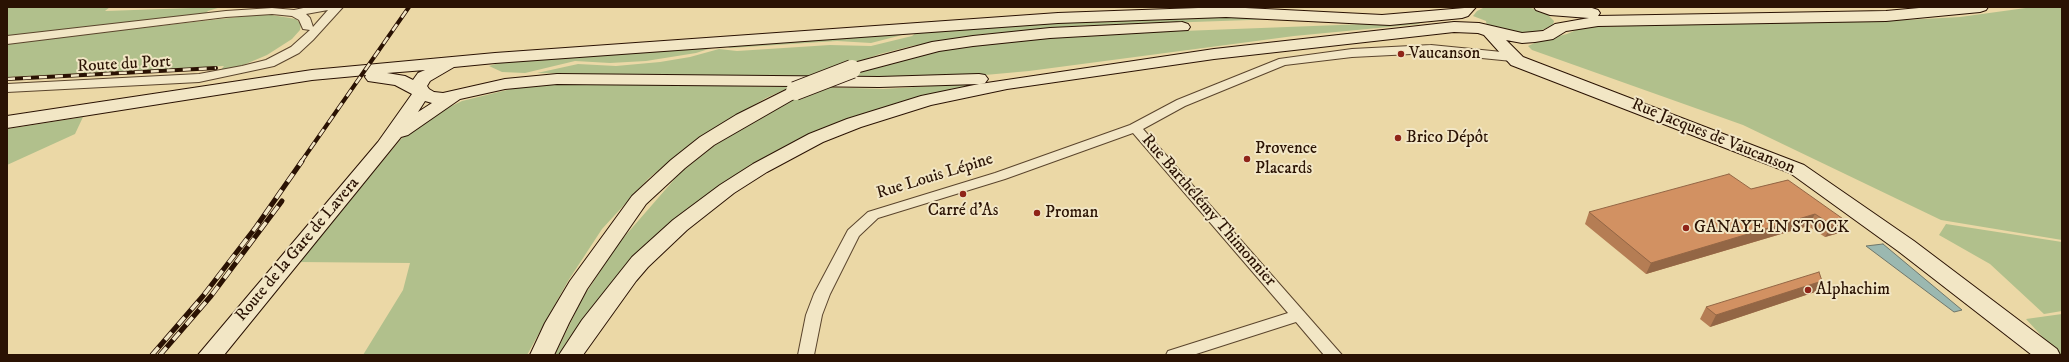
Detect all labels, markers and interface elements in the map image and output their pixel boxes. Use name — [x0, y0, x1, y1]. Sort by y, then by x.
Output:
place label: Vaucanson — [1409, 44, 1480, 64]
marker: Vaucanson — [1396, 49, 1406, 59]
street label: Route du Port — [77, 52, 171, 78]
street label: Rue Jacques de Vaucanson — [1628, 95, 1798, 179]
place label: Brico Dépôt — [1406, 128, 1489, 148]
street label: Rue Barthélémy Thimonnier — [1136, 131, 1280, 291]
marker: Brico Dépôt — [1393, 133, 1403, 143]
place label: Provence Placards — [1255, 139, 1317, 179]
street label: Rue Louis Lépine — [874, 150, 996, 204]
marker: Provence Placards — [1242, 154, 1252, 164]
street label: Route de la Gare de Lavera — [232, 174, 364, 326]
marker: Carré d’As — [958, 189, 968, 199]
place label: Carré d’As — [928, 201, 998, 221]
place label: Proman — [1045, 203, 1098, 223]
marker: Proman — [1032, 208, 1042, 218]
place label: GANAYE IN STOCK — [1694, 218, 1849, 238]
marker: GANAYE IN STOCK — [1681, 223, 1691, 233]
place label: Alphachim — [1816, 280, 1890, 300]
marker: Alphachim — [1803, 285, 1813, 295]

